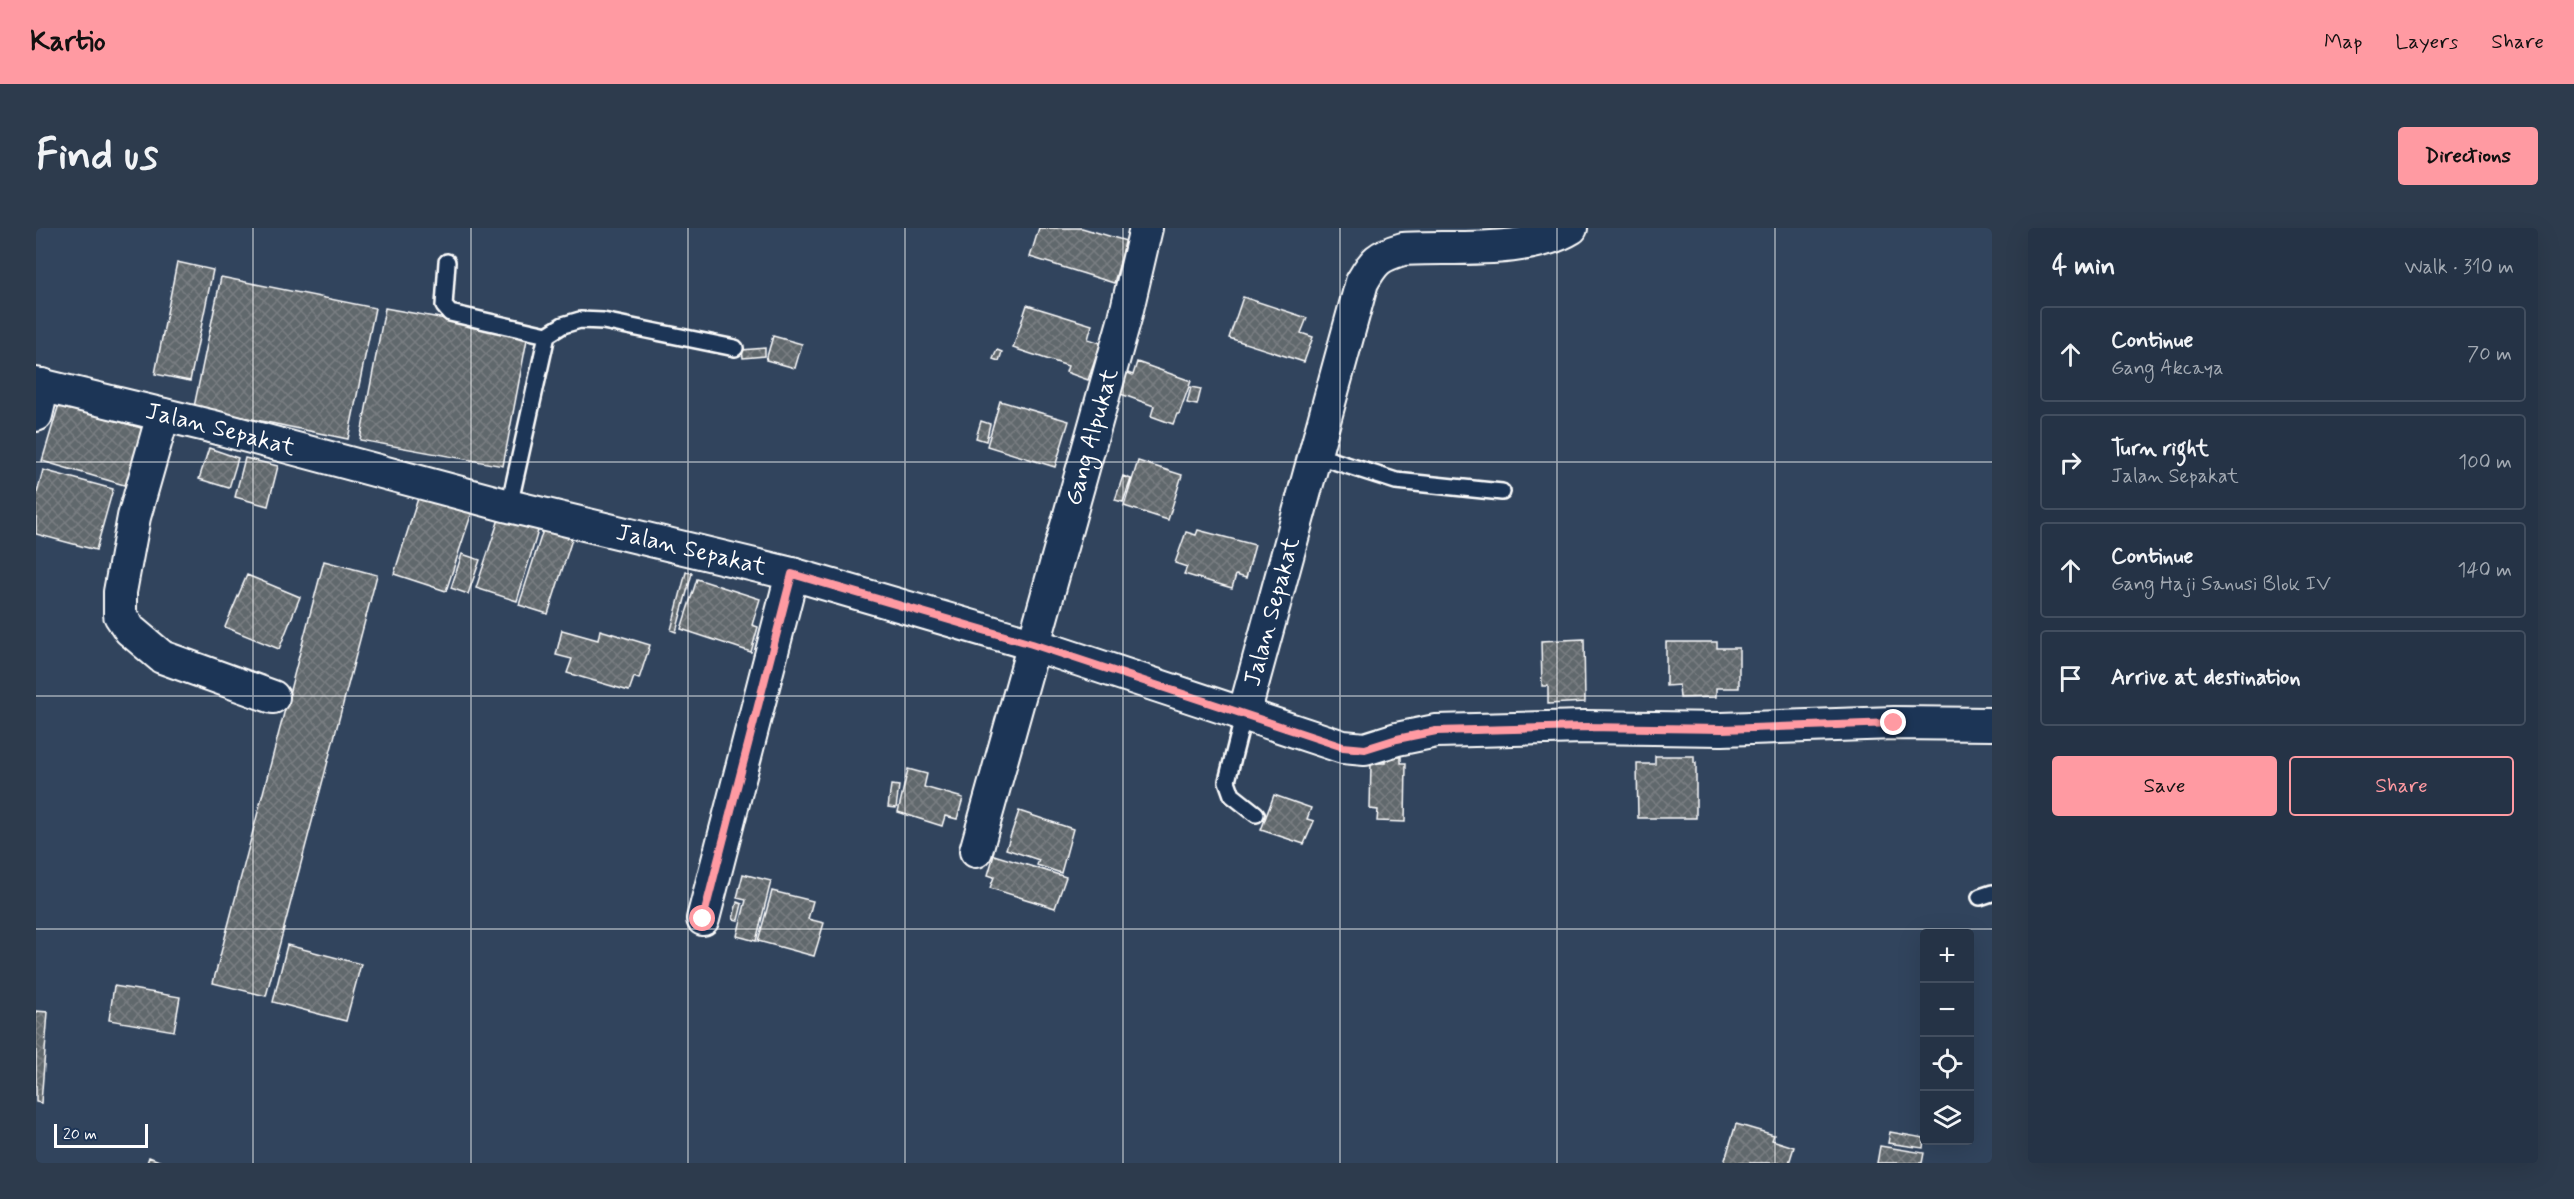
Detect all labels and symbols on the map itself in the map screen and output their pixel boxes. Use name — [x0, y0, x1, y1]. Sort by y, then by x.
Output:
street label: Gang Alpukat — [1058, 365, 1126, 509]
street label: Jalan Sepakat — [143, 396, 299, 464]
street label: Jalan Sepakat — [613, 517, 769, 583]
street label: Jalan Sepakat — [1237, 534, 1307, 690]
route end — [1880, 709, 1906, 735]
route start — [689, 905, 715, 931]
scale bar — [54, 1121, 148, 1148]

